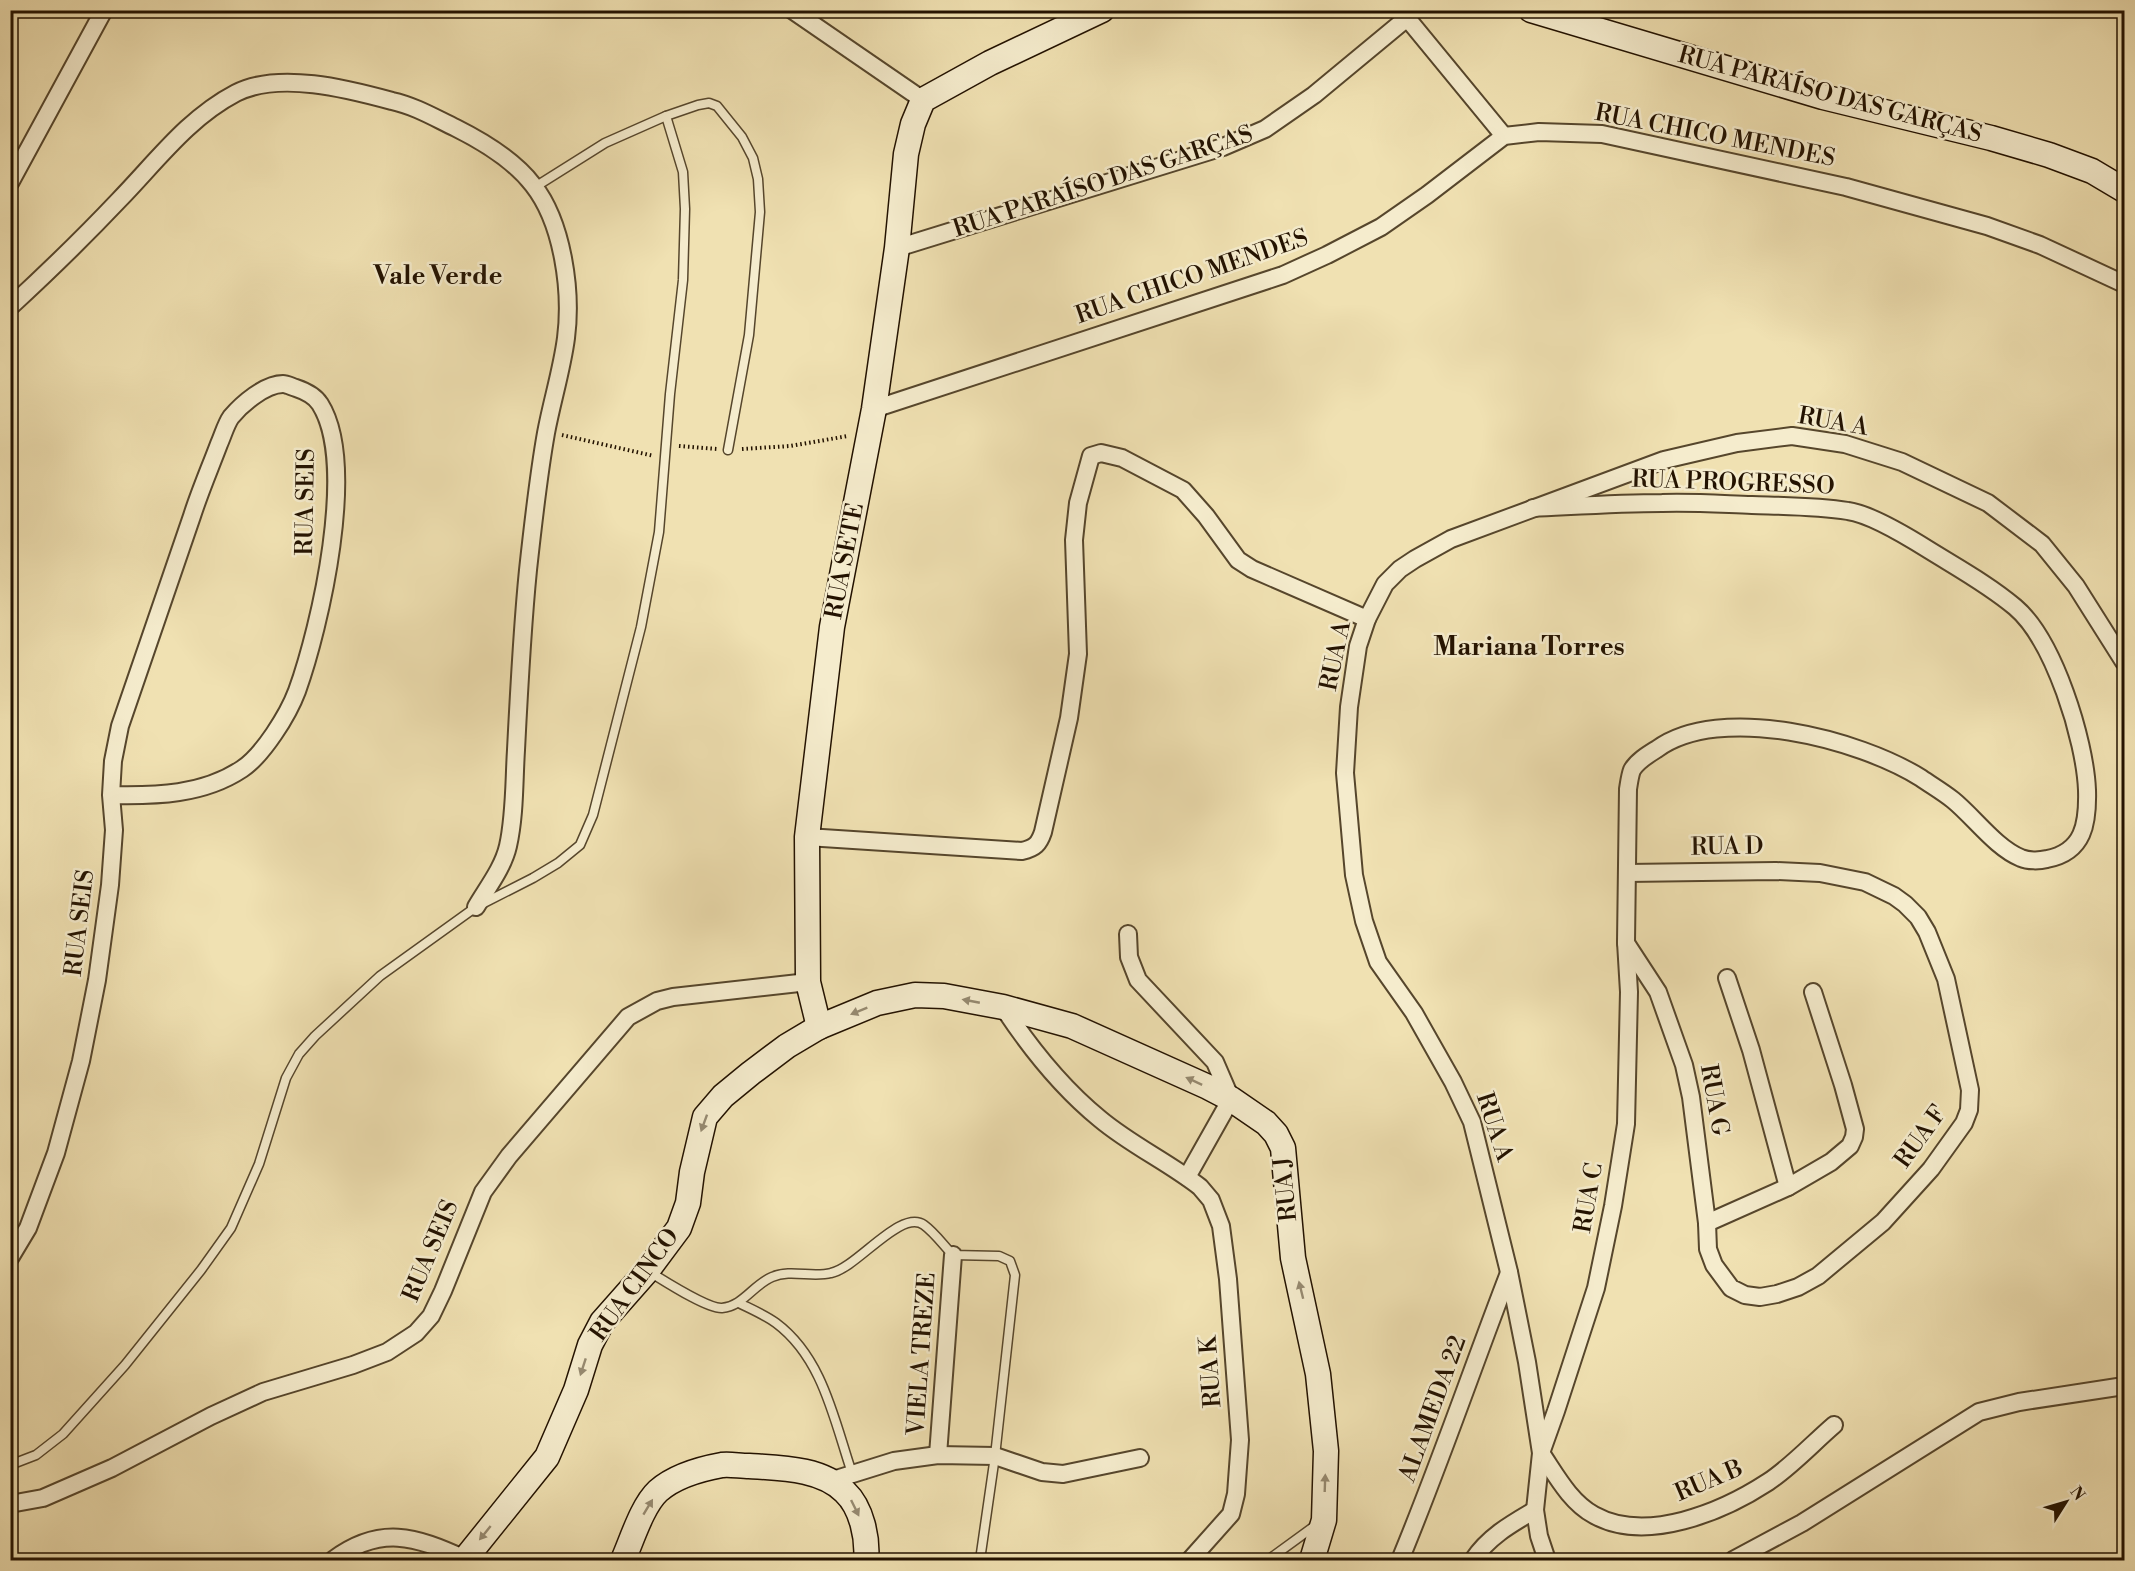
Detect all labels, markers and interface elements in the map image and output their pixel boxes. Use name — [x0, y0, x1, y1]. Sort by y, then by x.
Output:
street label: RUA PARAÍSO DAS GARÇAS — [1675, 39, 1986, 150]
street label: RUA CHICO MENDES — [1592, 98, 1838, 174]
street label: RUA PARAÍSO DAS GARÇAS — [949, 118, 1257, 245]
street label: RUA CHICO MENDES — [1072, 223, 1312, 331]
district label: Vale Verde — [373, 260, 502, 292]
street label: RUA A — [1796, 401, 1871, 443]
street label: RUA SEIS — [290, 448, 322, 556]
street label: RUA PROGRESSO — [1631, 464, 1835, 502]
street label: RUA SETE — [819, 500, 871, 622]
street label: RUA A — [1314, 618, 1358, 694]
district label: Mariana Torres — [1433, 631, 1625, 663]
street label: RUA D — [1690, 831, 1764, 863]
street label: RUA SEIS — [59, 868, 101, 978]
one-way arrow — [962, 996, 981, 1005]
one-way arrow — [850, 1007, 868, 1016]
street label: RUA G — [1693, 1062, 1735, 1138]
one-way arrow — [1185, 1076, 1202, 1085]
street label: RUA A — [1469, 1089, 1519, 1166]
street label: RUA F — [1888, 1100, 1954, 1174]
one-way arrow — [699, 1114, 709, 1132]
street label: RUA J — [1268, 1155, 1304, 1223]
street label: RUA C — [1568, 1161, 1610, 1235]
street label: RUA SEIS — [396, 1196, 466, 1306]
street label: RUA CINCO — [584, 1223, 686, 1347]
street label: VIELA TREZE — [901, 1272, 943, 1437]
one-way arrow — [1295, 1281, 1305, 1299]
street label: ALAMEDA 22 — [1392, 1332, 1473, 1487]
street label: RUA K — [1193, 1334, 1228, 1409]
one-way arrow — [578, 1358, 588, 1376]
street label: RUA B — [1670, 1453, 1748, 1509]
north arrow — [2036, 1472, 2096, 1532]
one-way arrow — [1321, 1473, 1330, 1492]
text: N — [2065, 1483, 2089, 1505]
one-way arrow — [642, 1499, 653, 1515]
one-way arrow — [849, 1499, 859, 1517]
one-way arrow — [479, 1525, 492, 1541]

